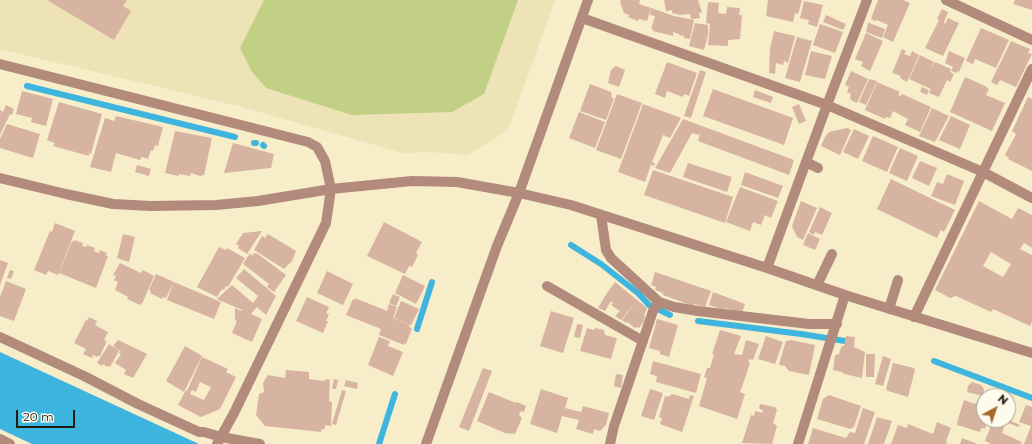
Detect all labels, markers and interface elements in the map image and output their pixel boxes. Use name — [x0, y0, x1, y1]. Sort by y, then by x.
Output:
north arrow — [976, 388, 1016, 428]
text: N — [995, 391, 1011, 408]
scale bar — [18, 402, 77, 428]
text: 20 m — [23, 409, 54, 424]

